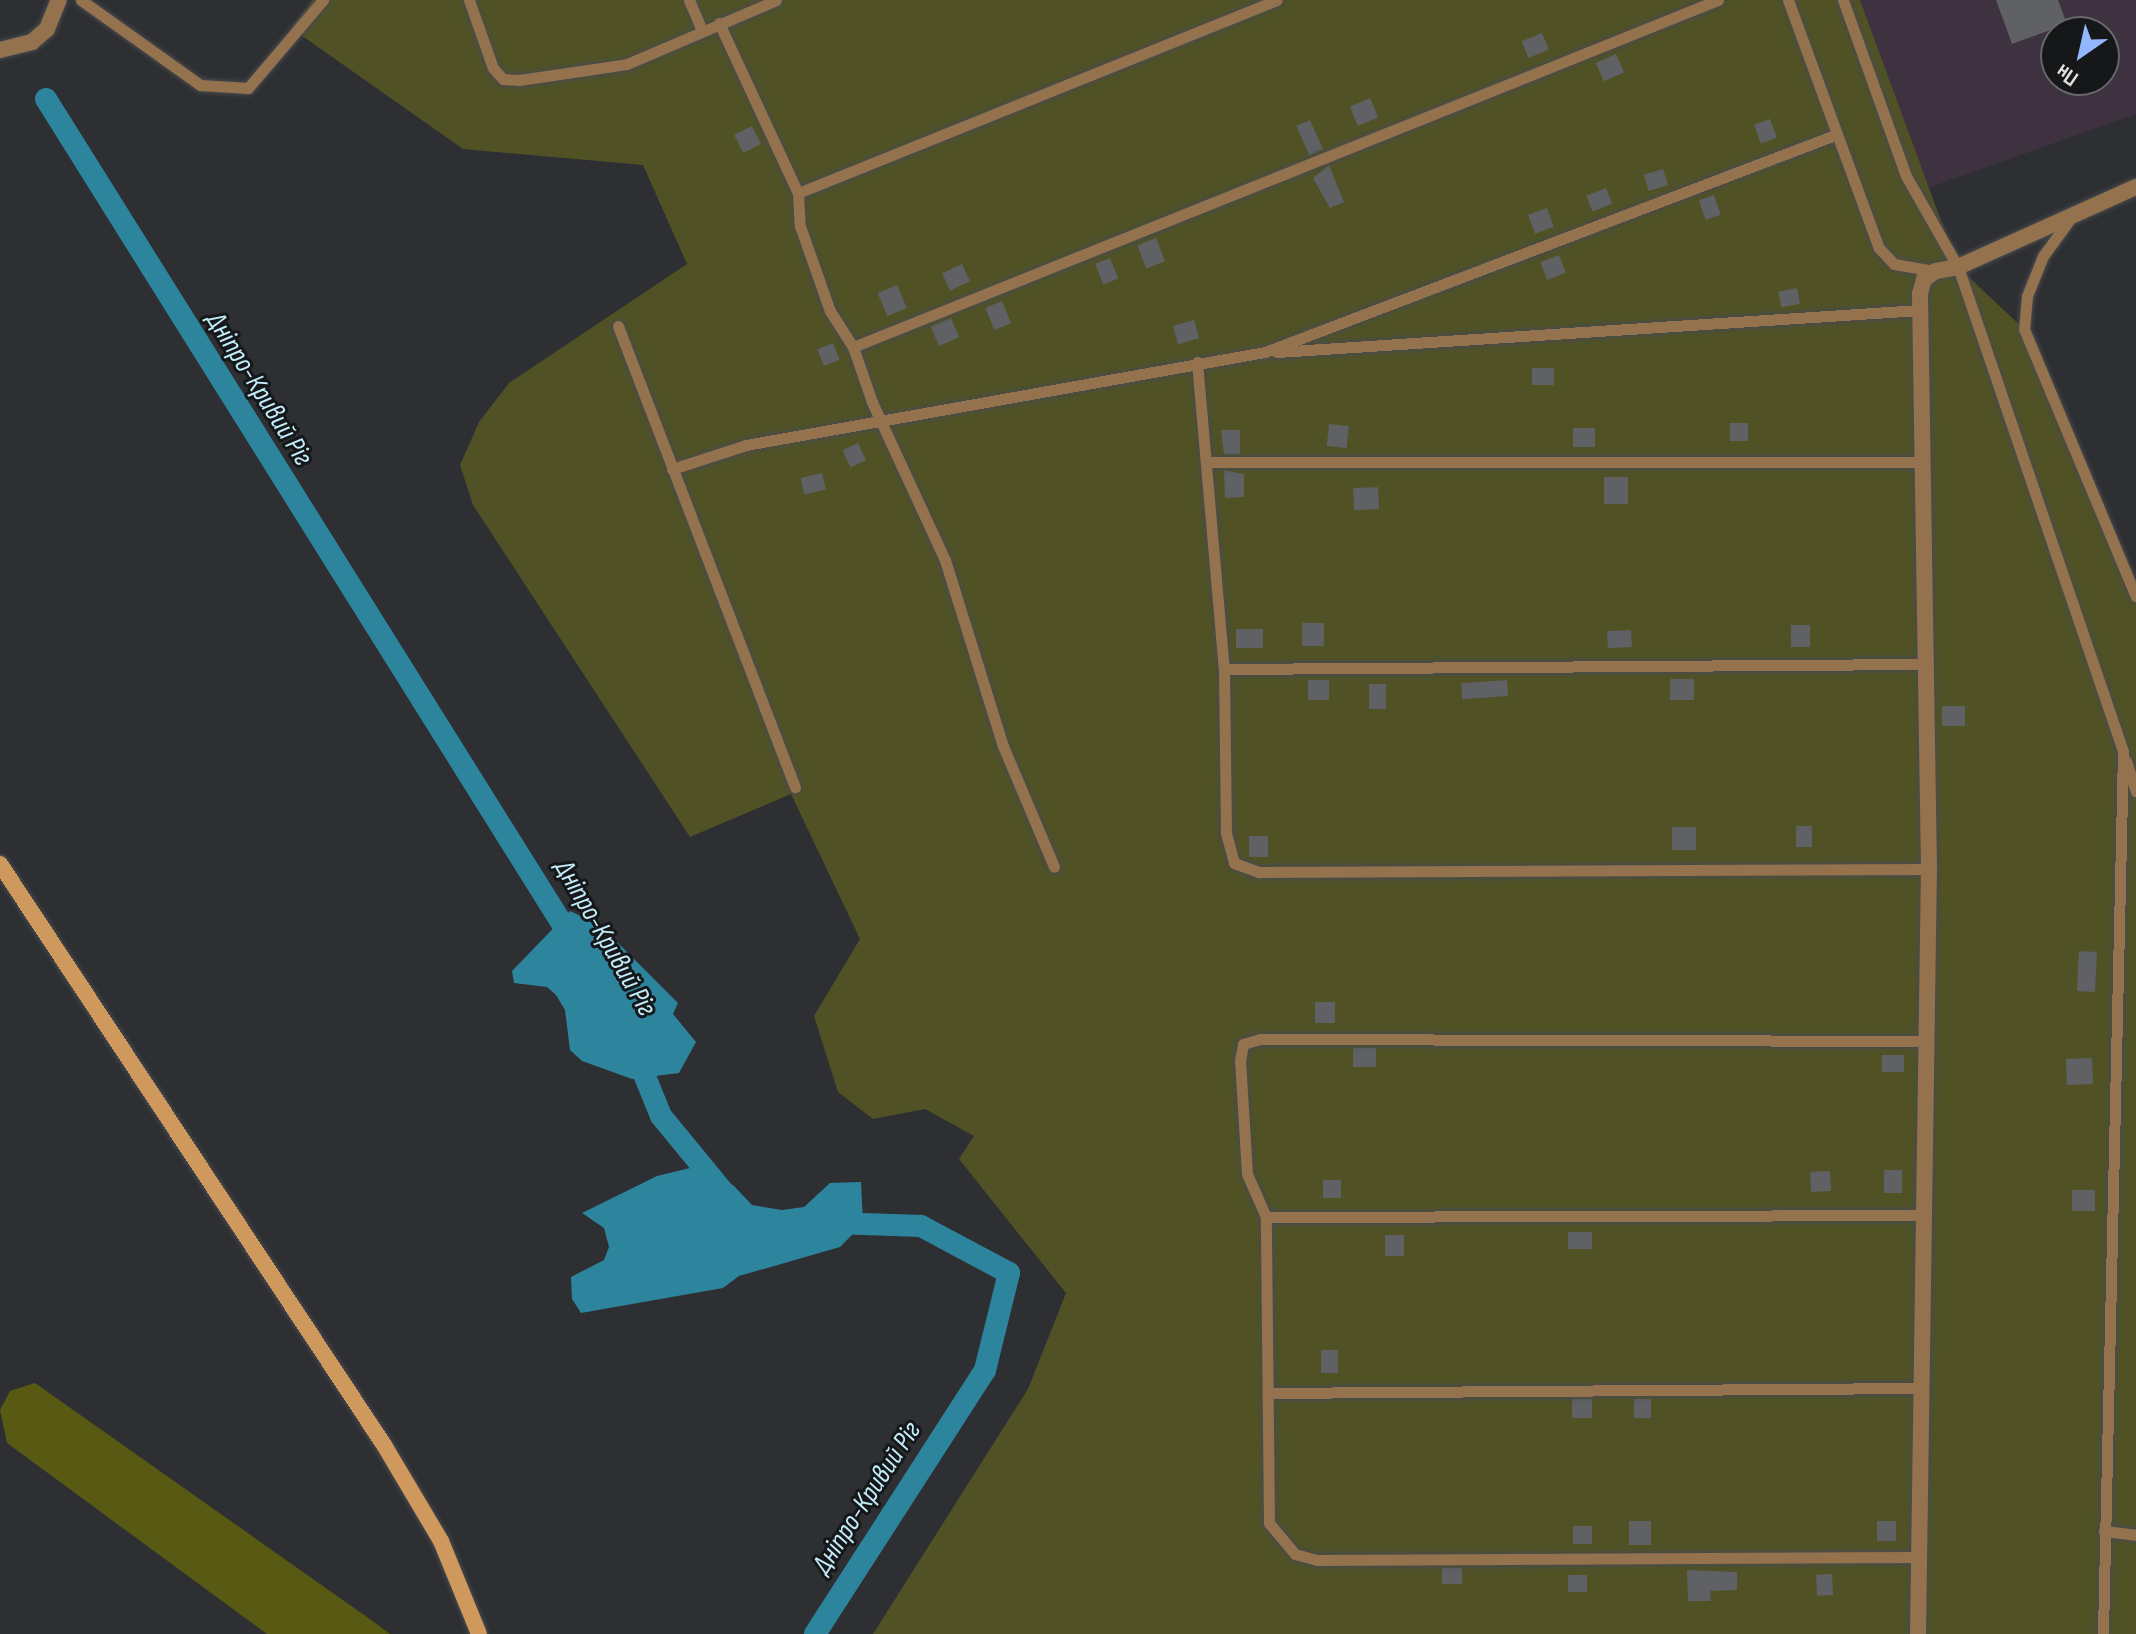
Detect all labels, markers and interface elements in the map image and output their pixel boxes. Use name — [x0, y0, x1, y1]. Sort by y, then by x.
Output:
north arrow — [2040, 16, 2120, 96]
text: Пн — [2051, 58, 2084, 92]
water label: Дніпро-Кривий Ріг — [198, 306, 320, 472]
water label: Дніпро-Кривий Ріг — [547, 854, 663, 1022]
water label: Дніпро-Кривий Ріг — [805, 1416, 929, 1580]

